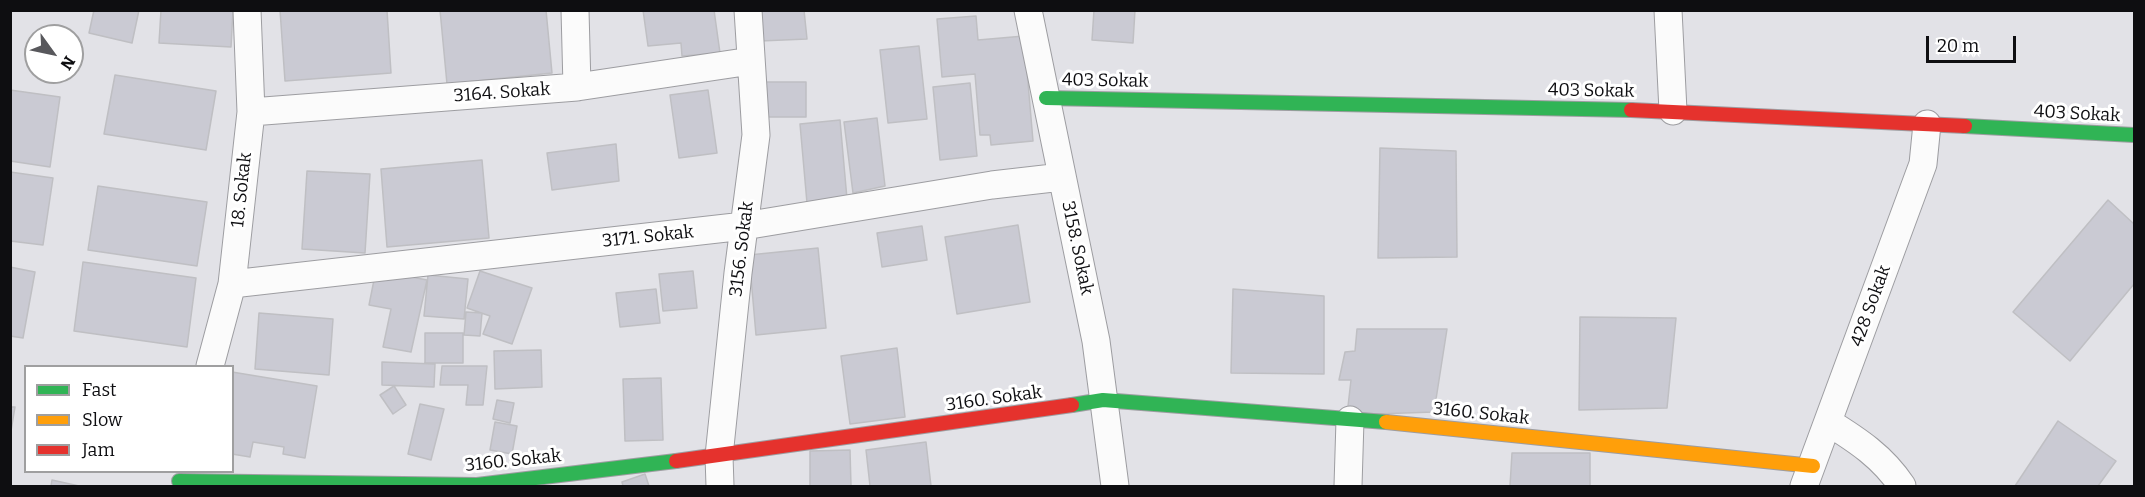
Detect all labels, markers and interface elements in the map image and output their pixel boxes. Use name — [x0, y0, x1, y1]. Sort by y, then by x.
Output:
north arrow — [24, 24, 84, 84]
scale bar — [1929, 24, 2019, 62]
text: 20 m — [1937, 35, 1979, 57]
text: N — [57, 53, 79, 73]
street label: 403 Sokak — [1062, 69, 1148, 93]
street label: 3164. Sokak — [453, 79, 551, 107]
street label: 403 Sokak — [1548, 79, 1634, 103]
street label: 403 Sokak — [2033, 101, 2121, 127]
street label: 18. Sokak — [227, 151, 257, 229]
street label: 3158. Sokak — [1057, 199, 1097, 297]
street label: 3156. Sokak — [725, 200, 759, 298]
street label: 3171. Sokak — [601, 221, 695, 253]
street label: 428 Sokak — [1846, 262, 1896, 350]
legend — [24, 365, 234, 473]
text: Fast — [82, 379, 117, 401]
street label: 3160. Sokak — [945, 382, 1043, 416]
street label: 3160. Sokak — [1432, 398, 1530, 430]
text: Slow — [82, 409, 122, 431]
text: Jam — [82, 439, 115, 461]
street label: 3160. Sokak — [464, 445, 562, 477]

